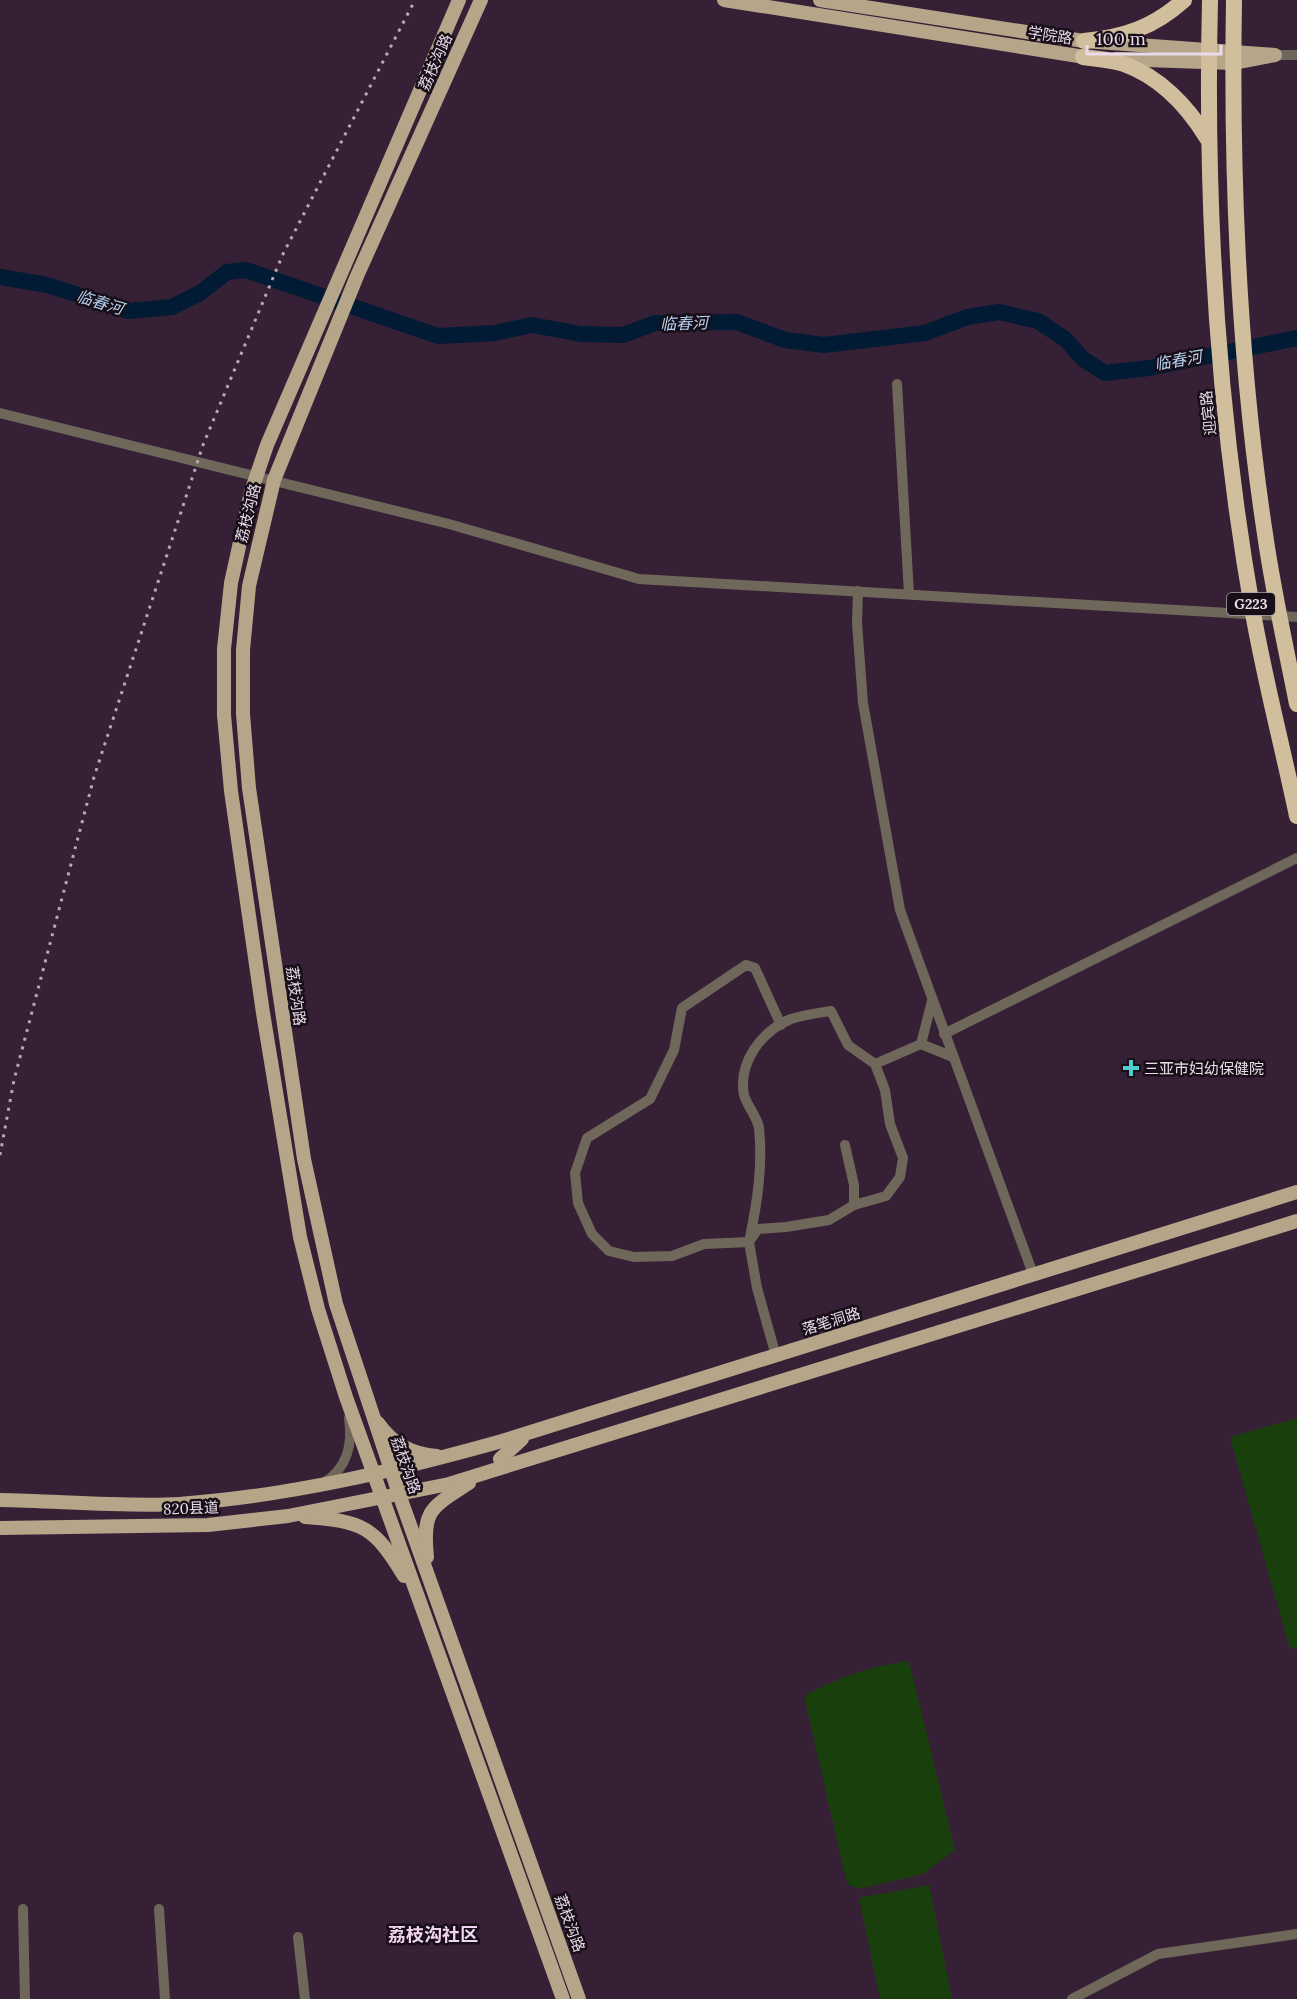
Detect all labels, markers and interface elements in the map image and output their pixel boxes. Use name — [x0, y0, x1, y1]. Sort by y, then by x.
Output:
scale bar — [1087, 18, 1220, 56]
street label: 学院路 — [1026, 22, 1074, 48]
text: 100 m — [1096, 27, 1146, 50]
street label: 荔枝沟路 — [414, 31, 456, 93]
water label: 临春河 — [74, 285, 129, 319]
water label: 临春河 — [660, 312, 711, 334]
water label: 临春河 — [1153, 345, 1206, 374]
street label: 迎宾路 — [1196, 390, 1220, 436]
street label: 荔枝沟路 — [232, 482, 264, 544]
road number: G223 — [1227, 593, 1275, 615]
street label: 荔枝沟路 — [282, 965, 310, 1027]
marker: 三亚市妇幼保健院 — [1122, 1059, 1140, 1077]
place label: 三亚市妇幼保健院 — [1144, 1059, 1264, 1078]
street label: 落笔洞路 — [800, 1303, 862, 1339]
street label: 荔枝沟路 — [387, 1434, 425, 1496]
street label: 820县道 — [163, 1498, 219, 1518]
street label: 荔枝沟路 — [551, 1892, 589, 1954]
district label: 荔枝沟社区 — [388, 1923, 478, 1946]

